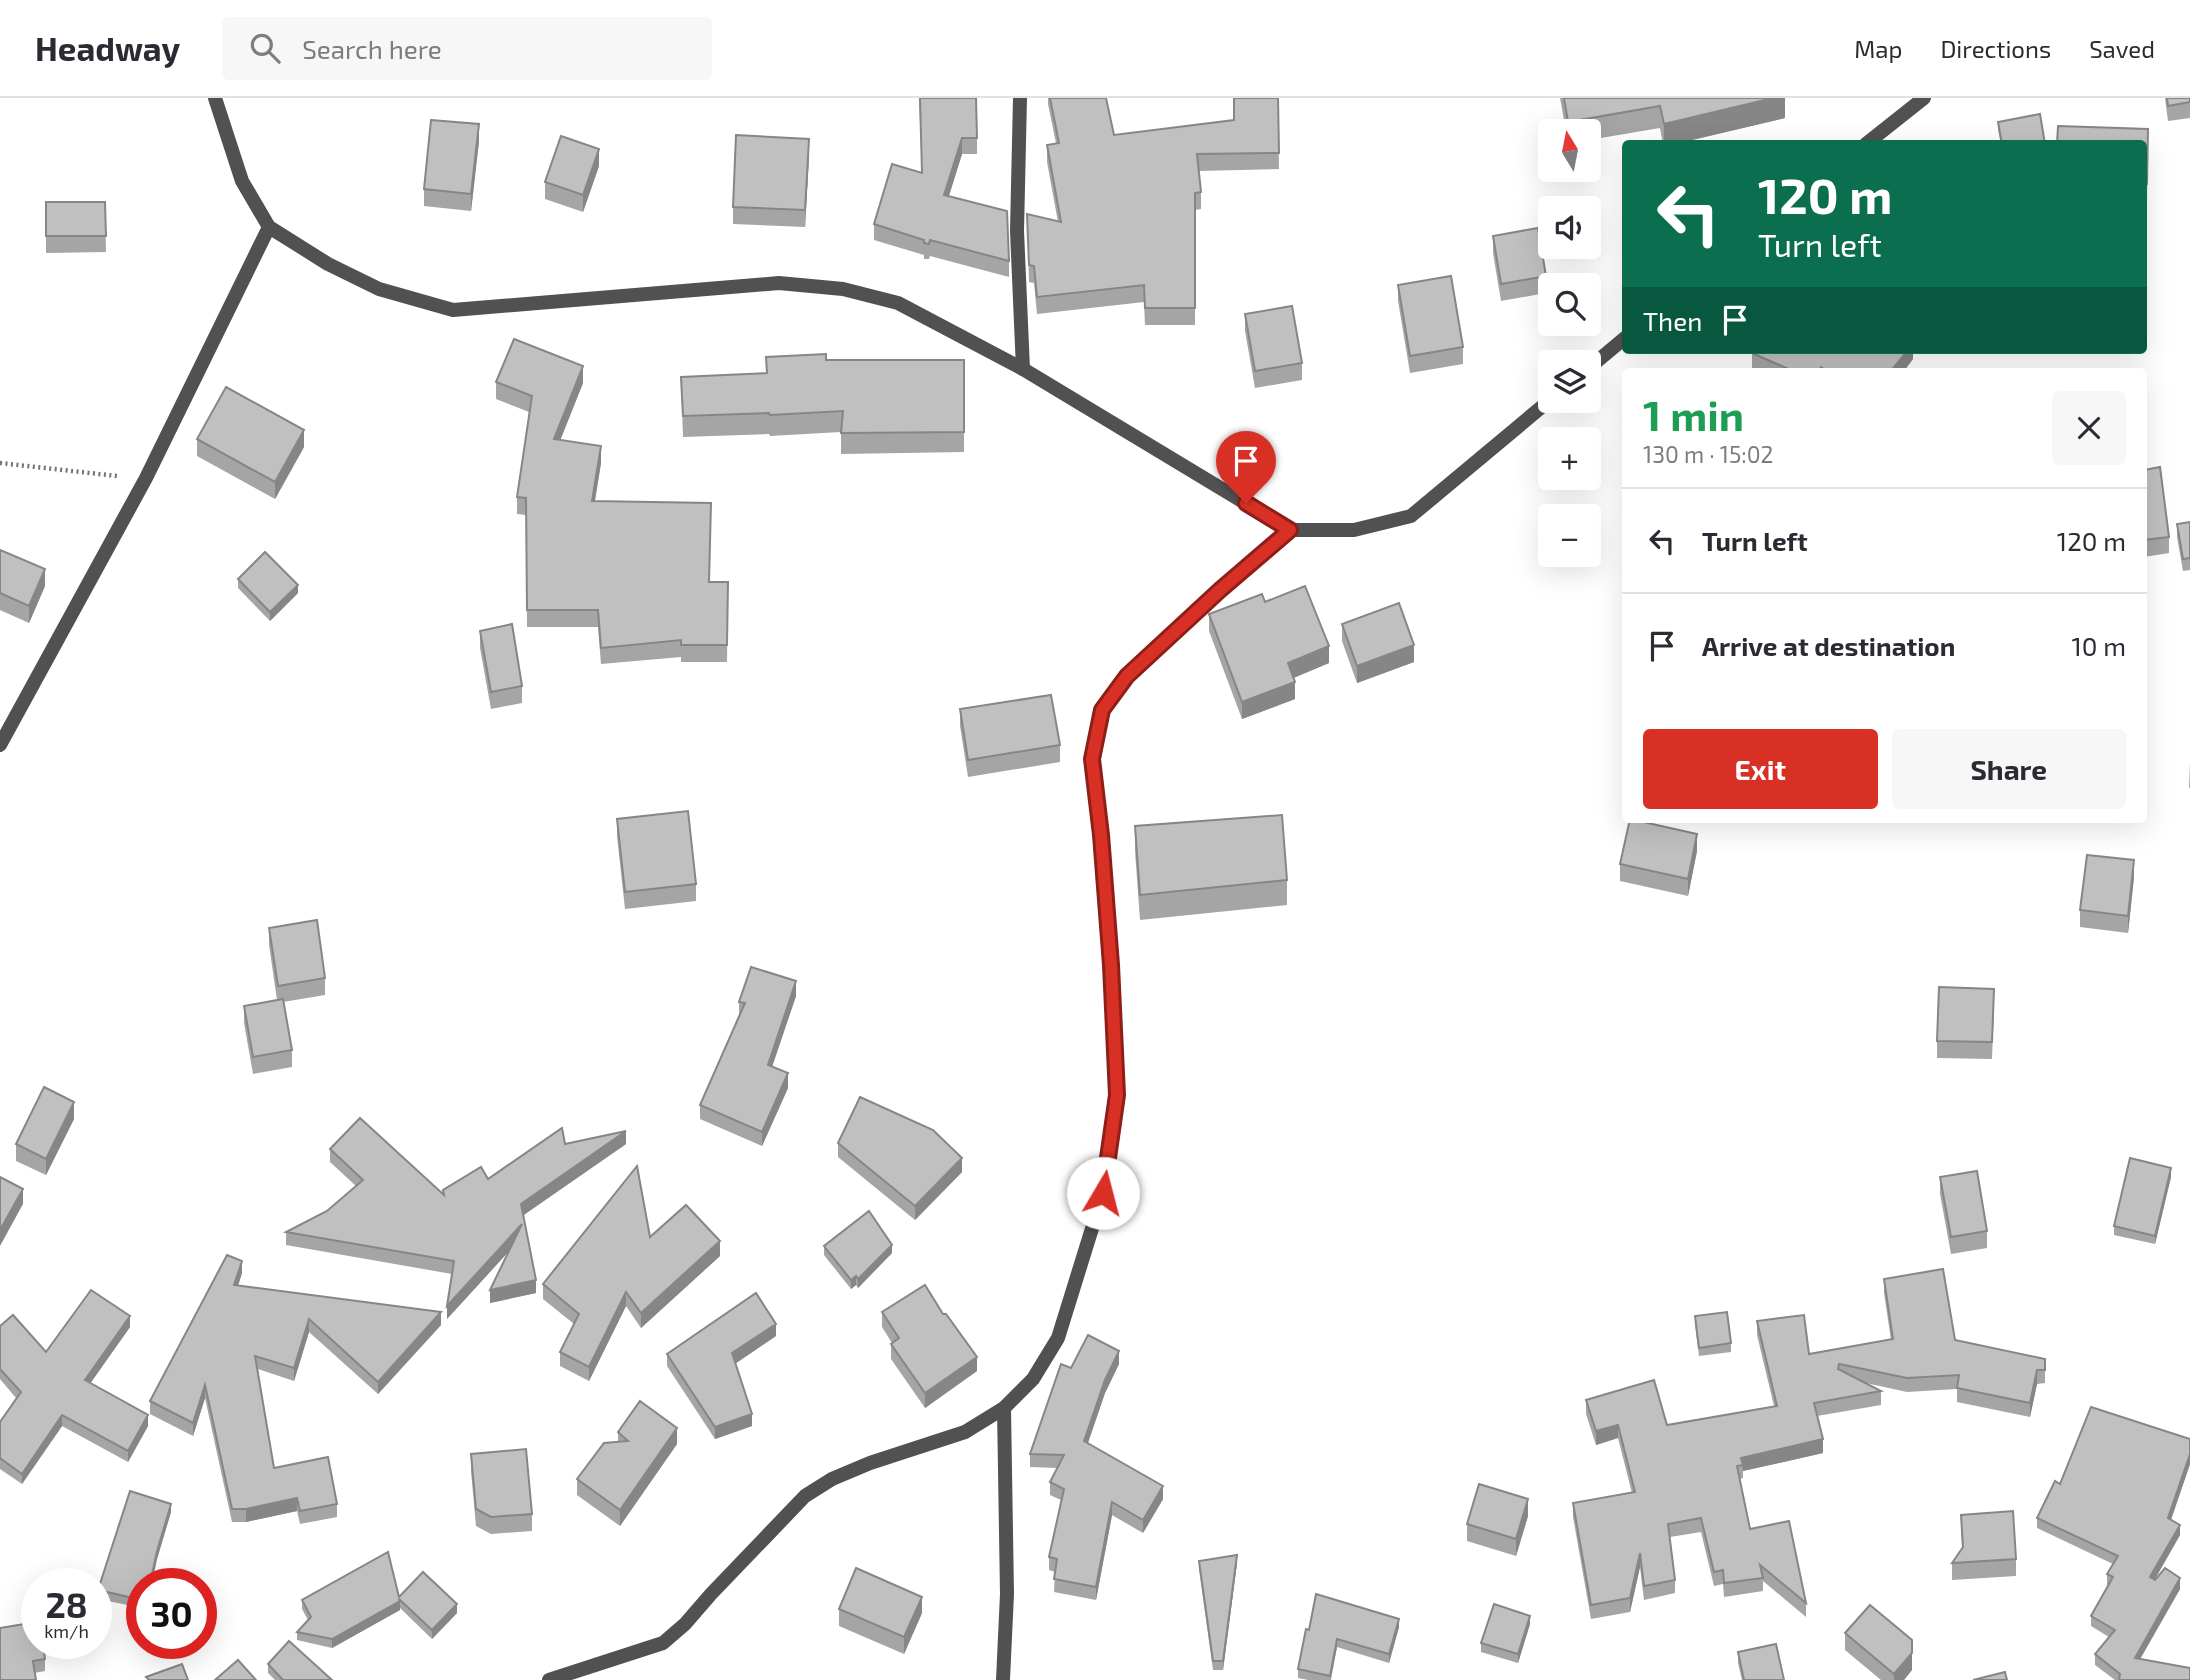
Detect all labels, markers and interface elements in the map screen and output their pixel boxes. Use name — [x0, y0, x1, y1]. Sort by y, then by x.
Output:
search box — [222, 17, 712, 80]
text: Headway — [35, 28, 180, 68]
icon: search — [246, 29, 284, 67]
text: Search here — [302, 33, 442, 64]
text: Map — [1854, 34, 1902, 63]
text: Directions — [1940, 34, 2051, 63]
text: Saved — [2089, 34, 2155, 63]
north arrow — [1538, 119, 1601, 182]
map controls — [1538, 119, 1601, 567]
text: 120 m — [1758, 165, 1892, 224]
icon: left — [1643, 168, 1734, 259]
button: sound — [1538, 196, 1601, 259]
text: Turn left — [1758, 225, 1882, 263]
button: search — [1538, 273, 1601, 336]
icon: arrive — [1716, 301, 1754, 339]
text: Then — [1643, 305, 1702, 336]
button: layers — [1538, 350, 1601, 413]
text: 1 min — [1643, 389, 1744, 439]
button: close — [2052, 391, 2126, 465]
button: + — [1538, 427, 1601, 490]
pin — [1216, 431, 1276, 503]
text: 130 m · 15:02 — [1643, 440, 1773, 468]
icon: arrive — [1227, 442, 1265, 480]
button: − — [1538, 504, 1601, 567]
icon: left — [1643, 522, 1681, 560]
text: Turn left — [1702, 525, 1808, 556]
text: 120 m — [2057, 525, 2126, 556]
icon: arrive — [1643, 627, 1681, 665]
text: Arrive at destination — [1702, 630, 1955, 661]
text: 10 m — [2071, 630, 2126, 661]
button: Exit — [1643, 729, 1878, 809]
button: Share — [1892, 729, 2126, 809]
position arrow — [1066, 1156, 1140, 1230]
speed limit sign: 30 — [126, 1568, 217, 1659]
text: 28 — [45, 1583, 88, 1625]
text: km/h — [44, 1620, 89, 1642]

